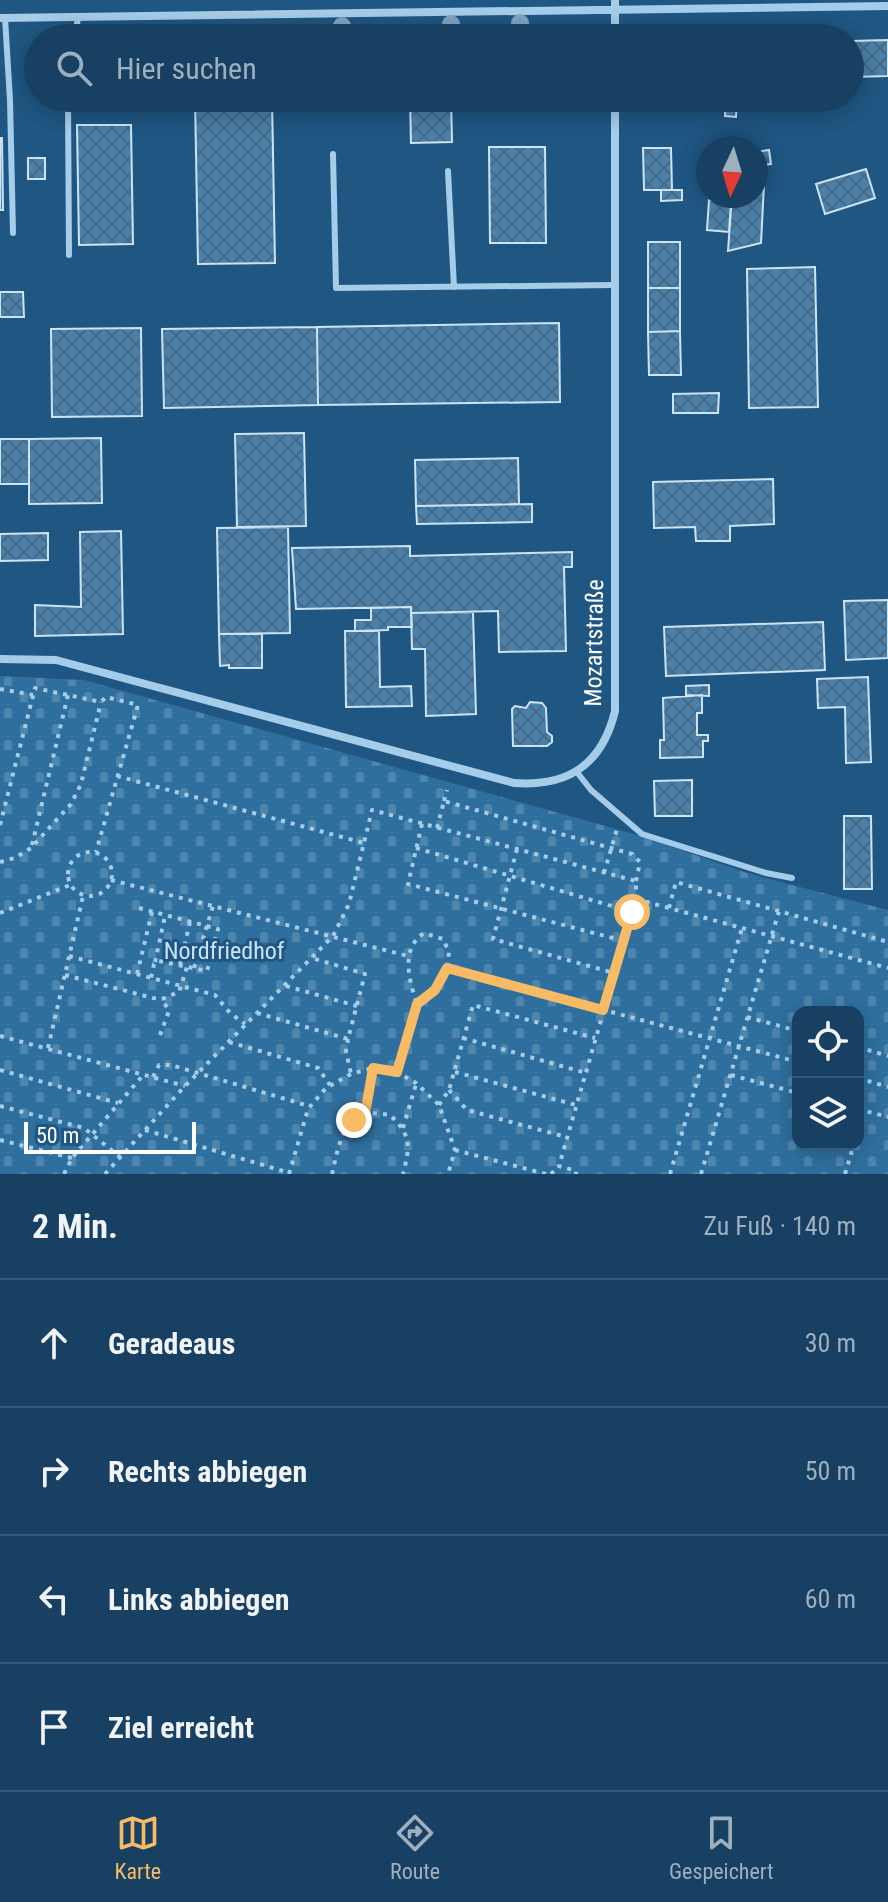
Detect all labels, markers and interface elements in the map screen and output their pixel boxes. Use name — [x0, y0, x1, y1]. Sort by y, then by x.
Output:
search box — [24, 24, 864, 112]
icon: search — [52, 46, 96, 90]
text: Hier suchen — [116, 51, 257, 86]
north arrow — [696, 136, 768, 208]
street label: Mozartstraße — [579, 579, 609, 707]
route start — [614, 894, 650, 930]
park label: Nordfriedhof — [164, 937, 285, 965]
map controls — [792, 1006, 864, 1150]
button: locate — [792, 1006, 864, 1078]
button: layers — [792, 1078, 864, 1150]
route end — [336, 1102, 372, 1138]
scale bar — [24, 1118, 196, 1154]
text: 50 m — [36, 1123, 79, 1148]
text: 2 Min. — [32, 1206, 118, 1246]
text: Zu Fuß · 140 m — [703, 1211, 856, 1241]
icon: ahead — [32, 1321, 76, 1365]
text: Geradeaus — [108, 1326, 235, 1361]
text: 30 m — [805, 1328, 856, 1358]
icon: right — [32, 1449, 76, 1493]
text: Rechts abbiegen — [108, 1454, 307, 1489]
text: 50 m — [805, 1456, 856, 1486]
icon: left — [32, 1577, 76, 1621]
text: Links abbiegen — [108, 1582, 290, 1617]
text: 60 m — [805, 1584, 856, 1614]
icon: arrive — [32, 1705, 76, 1749]
text: Ziel erreicht — [108, 1710, 254, 1745]
tab: Karte — [114, 1811, 161, 1884]
tab: Route — [390, 1811, 440, 1884]
tab: Gespeichert — [669, 1811, 774, 1884]

